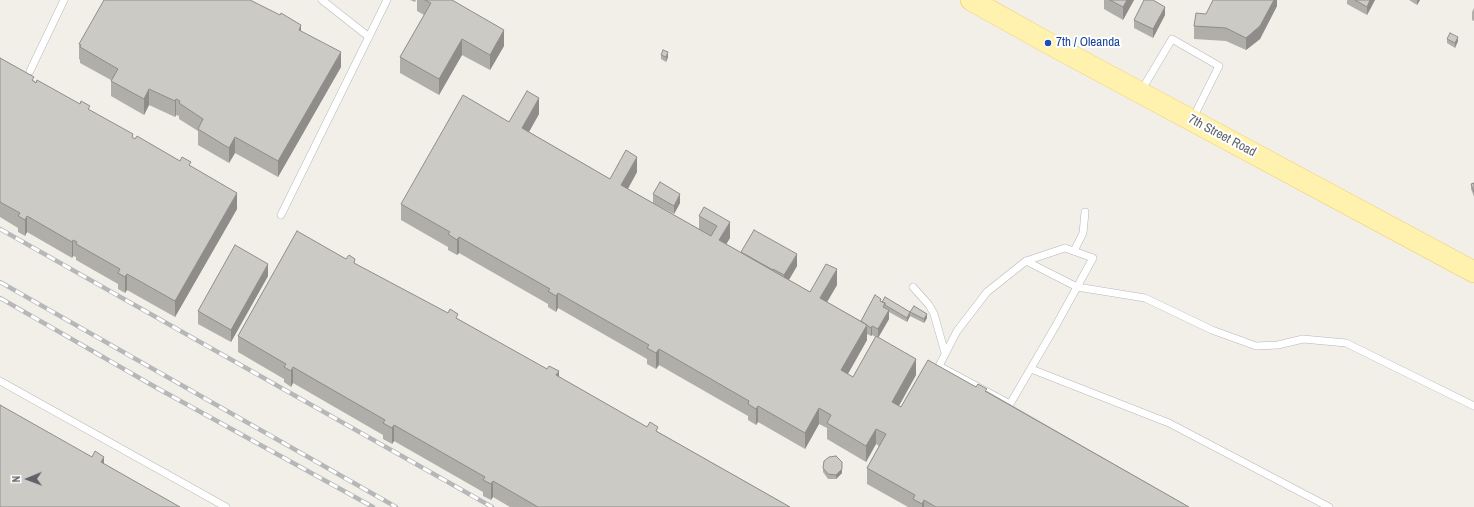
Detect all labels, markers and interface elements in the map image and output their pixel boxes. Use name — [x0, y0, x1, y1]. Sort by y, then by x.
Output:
place label: 7th / Oleanda — [1056, 35, 1120, 51]
marker: 7th / Oleanda — [1043, 38, 1053, 48]
street label: 7th Street Road — [1185, 112, 1259, 160]
north arrow — [8, 459, 48, 499]
text: N — [9, 476, 23, 483]

